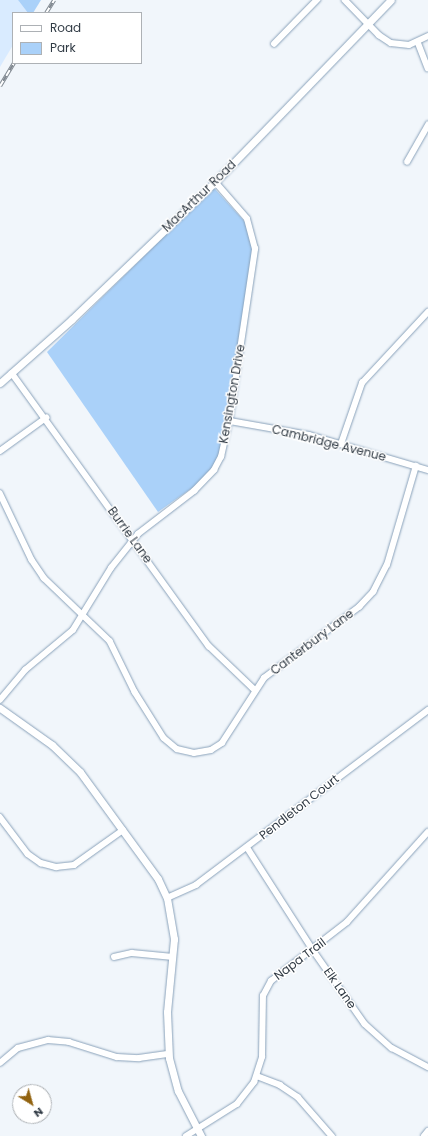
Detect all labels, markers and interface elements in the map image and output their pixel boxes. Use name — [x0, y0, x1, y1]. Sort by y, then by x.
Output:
legend — [12, 12, 142, 64]
text: Road — [50, 19, 81, 36]
text: Park — [50, 39, 76, 56]
street label: MacArthur Road — [159, 157, 239, 235]
street label: Kensington Drive — [216, 343, 248, 445]
street label: Cambridge Avenue — [270, 422, 388, 464]
street label: Burrie Lane — [105, 504, 155, 566]
street label: Canterbury Lane — [268, 606, 356, 678]
street label: Pendleton Court — [256, 771, 342, 843]
street label: Napa Trail — [271, 935, 329, 983]
street label: Elk Lane — [321, 965, 359, 1011]
north arrow — [12, 1084, 52, 1124]
text: N — [30, 1104, 47, 1122]

